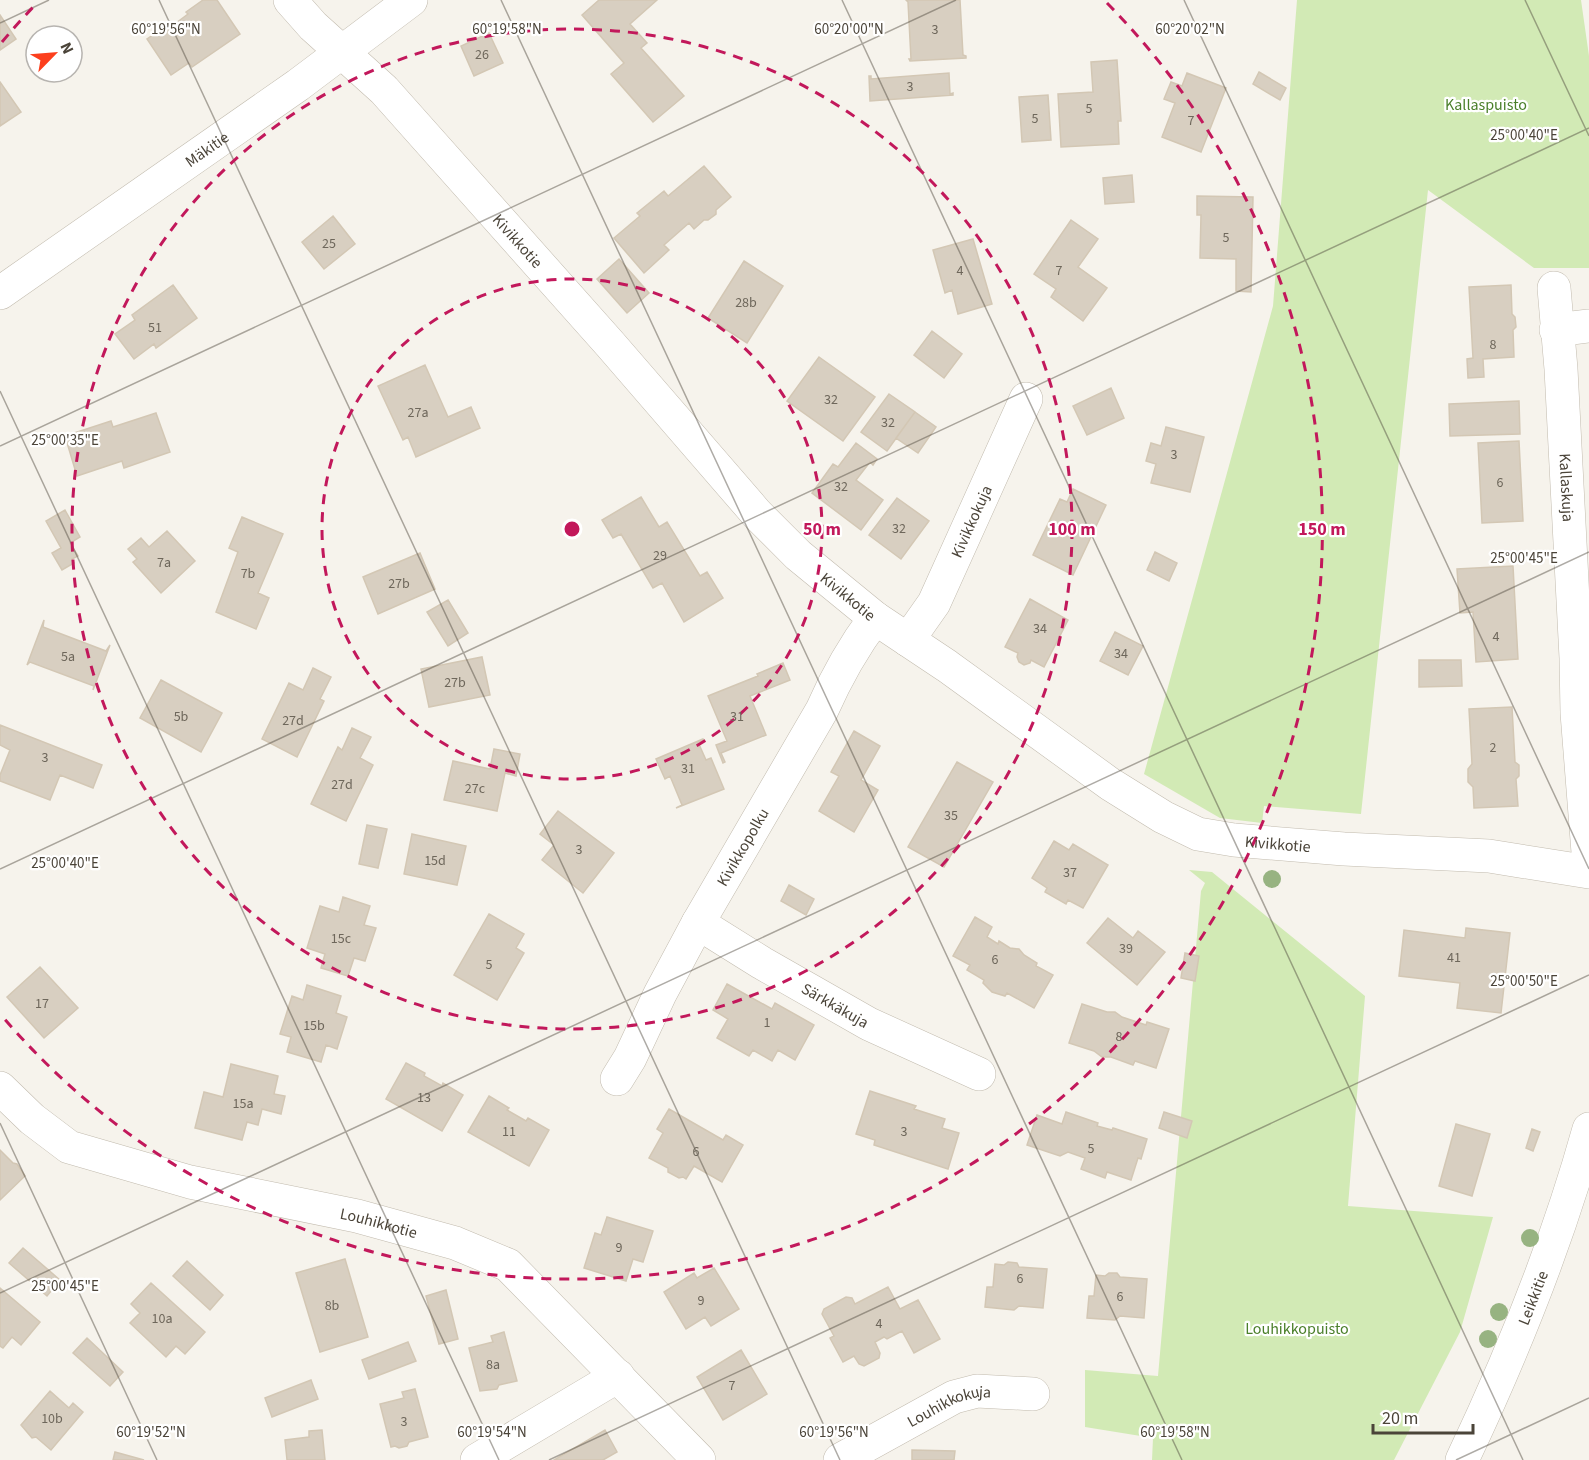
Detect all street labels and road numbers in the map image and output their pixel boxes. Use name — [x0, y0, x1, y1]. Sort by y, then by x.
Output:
street label: Mäkitie — [181, 127, 234, 173]
street label: Kivikkotie — [487, 209, 547, 273]
street label: Kallaskuja — [1553, 453, 1579, 523]
street label: Kivikkokuja — [946, 482, 998, 561]
street label: Kivikkotie — [815, 568, 880, 626]
street label: Kivikkopolku — [712, 804, 775, 890]
street label: Kivikkotie — [1244, 831, 1311, 858]
street label: Särkkäkuja — [797, 978, 873, 1034]
street label: Louhikkotie — [338, 1203, 420, 1244]
street label: Leikkitie — [1513, 1268, 1554, 1328]
street label: Louhikkokuja — [903, 1381, 992, 1433]

